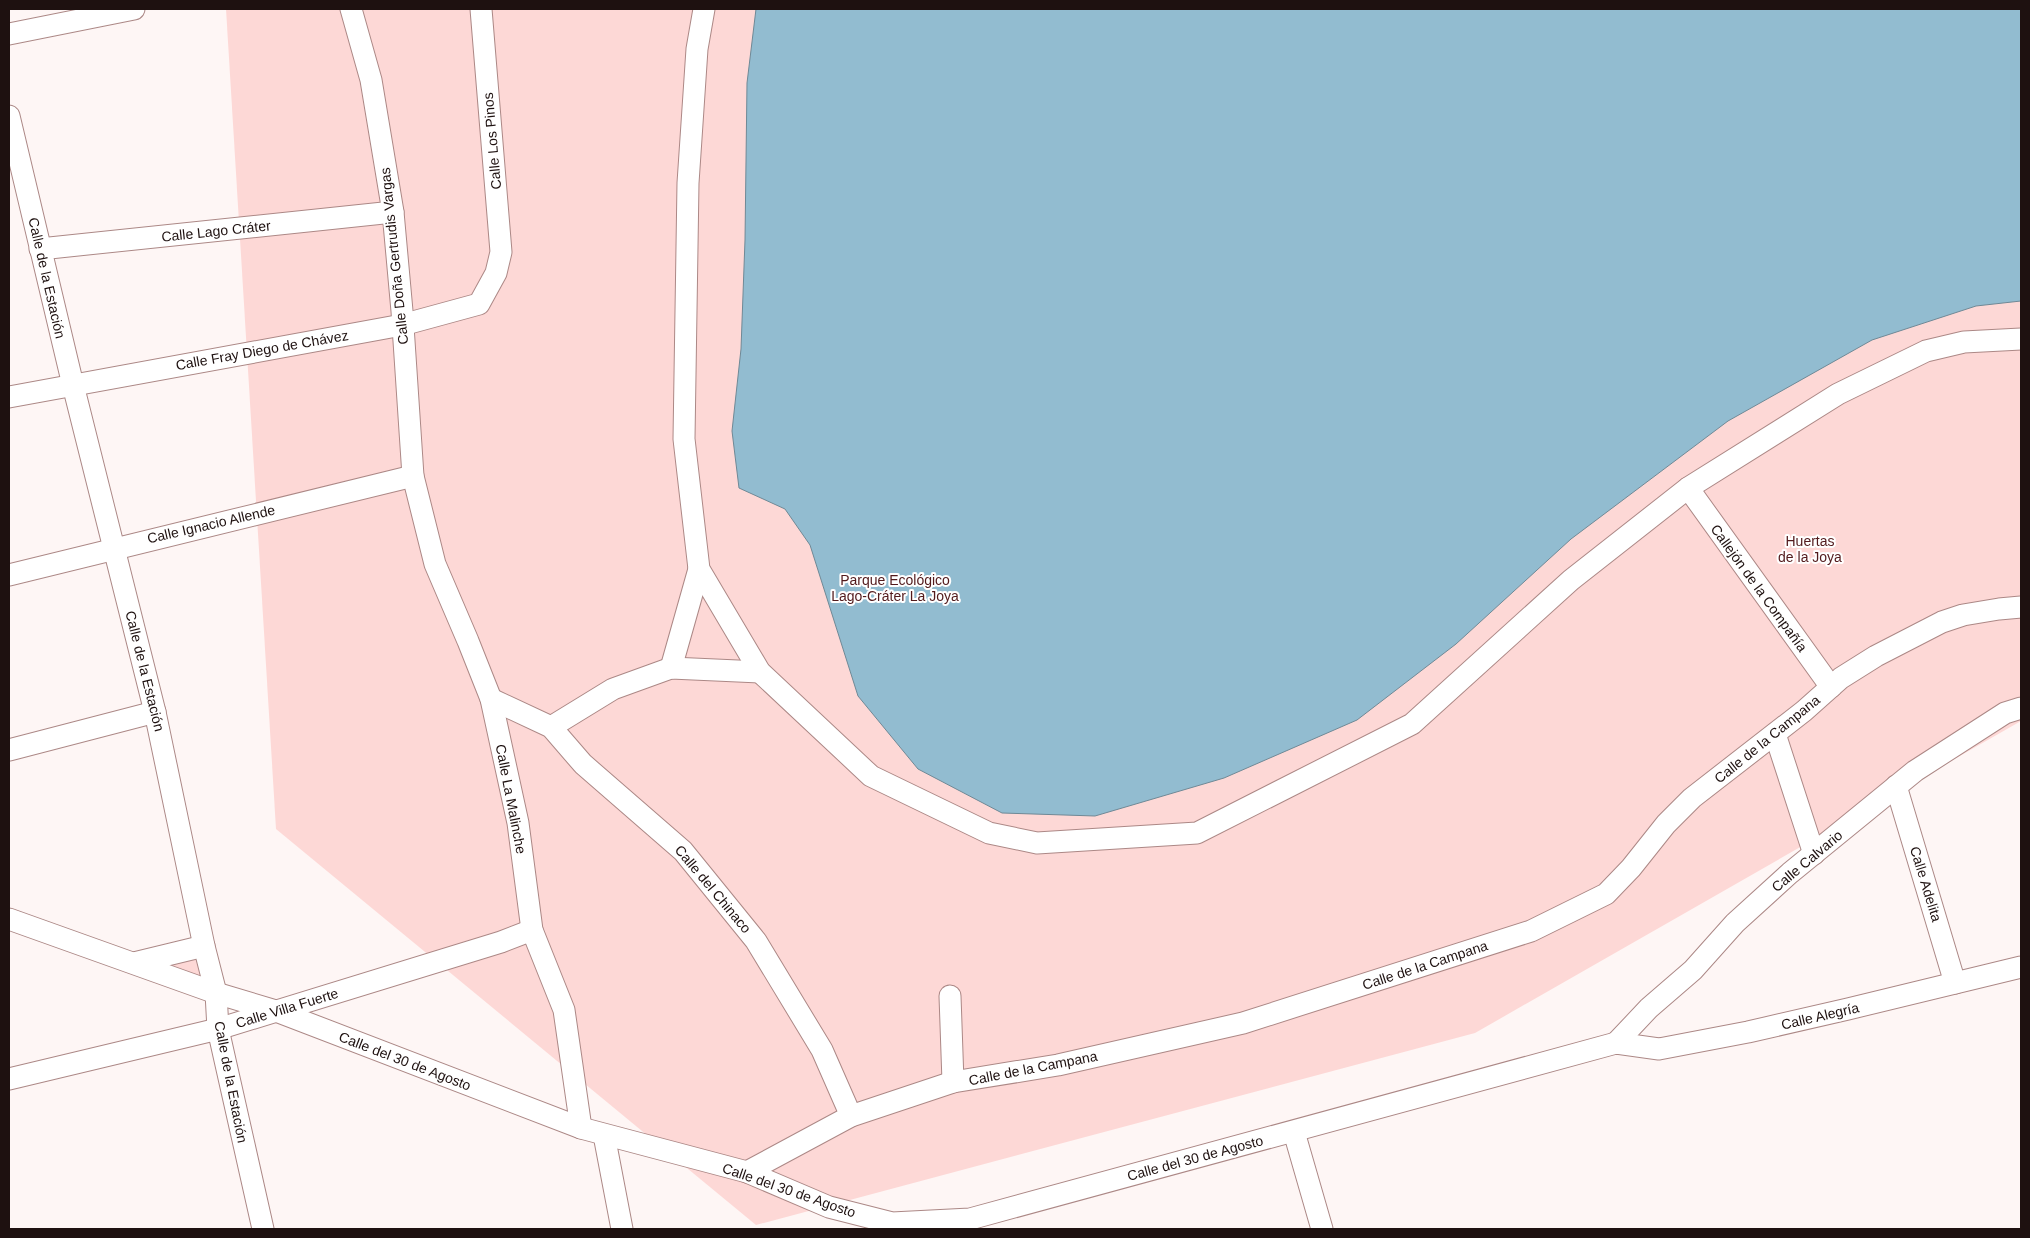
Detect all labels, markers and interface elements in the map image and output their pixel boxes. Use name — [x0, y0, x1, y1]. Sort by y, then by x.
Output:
street label: Calle Los Pinos — [480, 92, 504, 190]
street label: Calle Doña Gertrudis Vargas — [377, 167, 411, 345]
street label: Calle de la Estación — [25, 216, 69, 340]
street label: Calle Lago Cráter — [161, 217, 272, 245]
street label: Calle Fray Diego de Chávez — [174, 327, 350, 373]
street label: Calle Ignacio Allende — [145, 501, 277, 547]
street label: Callejón de la Compañía — [1707, 521, 1811, 655]
park label: Huertas de la Joya — [1778, 533, 1842, 565]
park label: Parque Ecológico Lago-Cráter La Joya — [831, 572, 959, 604]
street label: Calle de la Estación — [122, 609, 168, 733]
street label: Calle de la Campana — [1711, 692, 1823, 786]
street label: Calle La Malinche — [493, 743, 530, 855]
street label: Calle Calvario — [1768, 827, 1846, 895]
street label: Calle del Chinaco — [672, 842, 755, 936]
street label: Calle Adelita — [1907, 844, 1945, 924]
street label: Calle de la Campana — [1360, 937, 1490, 993]
street label: Calle Villa Fuerte — [234, 985, 340, 1031]
street label: Calle Alegría — [1780, 999, 1861, 1033]
street label: Calle de la Estación — [211, 1020, 251, 1144]
street label: Calle del 30 de Agosto — [337, 1028, 473, 1094]
street label: Calle de la Campana — [967, 1048, 1099, 1088]
street label: Calle del 30 de Agosto — [1125, 1132, 1265, 1184]
street label: Calle del 30 de Agosto — [720, 1160, 858, 1220]

